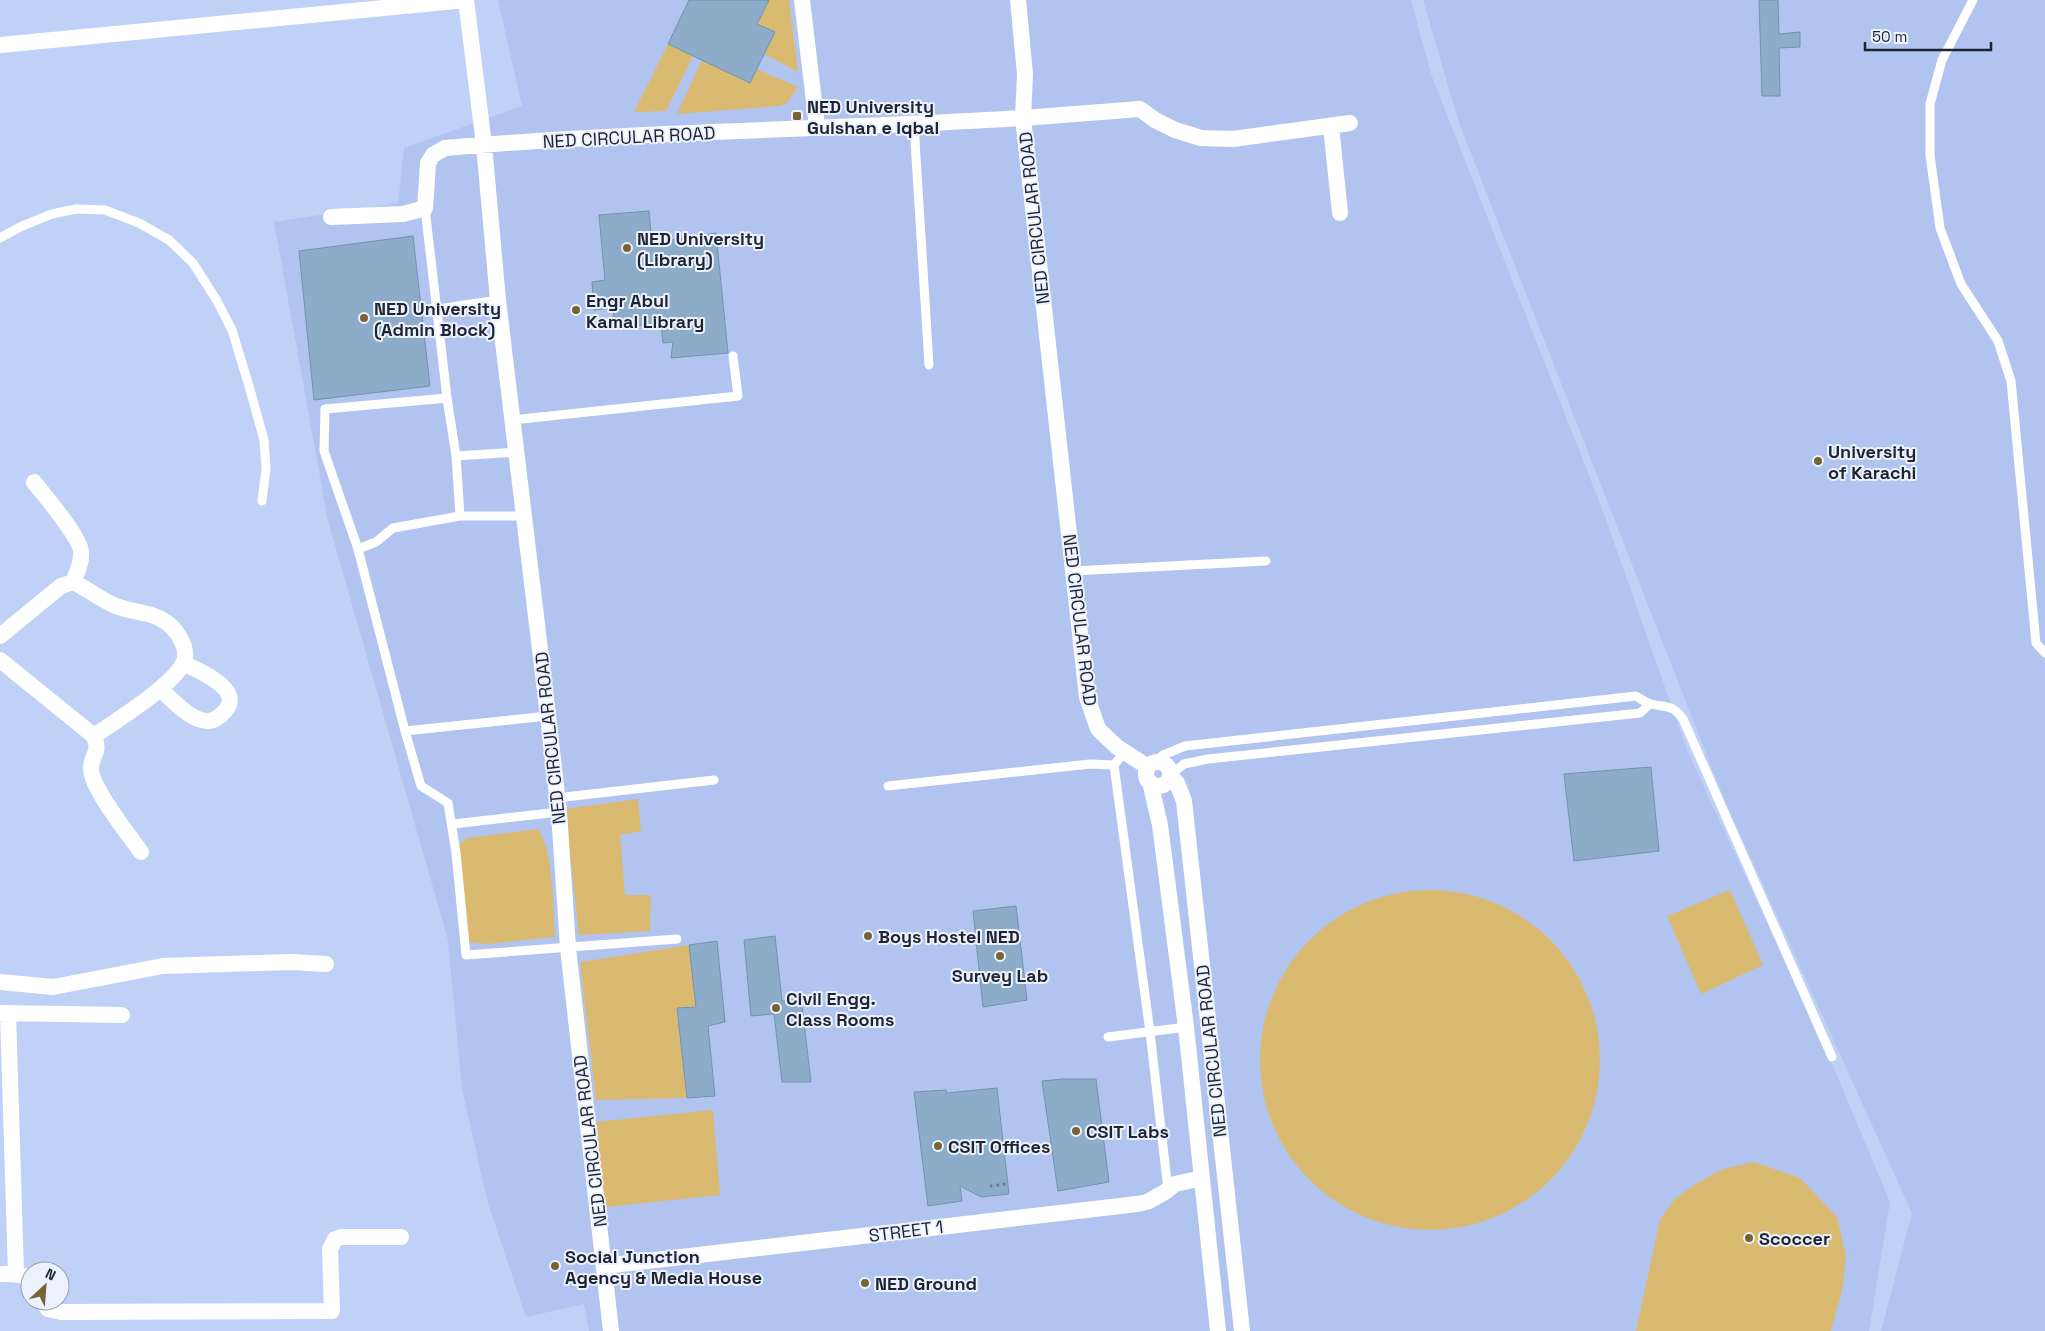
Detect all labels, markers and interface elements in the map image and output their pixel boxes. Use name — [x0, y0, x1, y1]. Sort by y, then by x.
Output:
scale bar — [1865, 20, 1991, 52]
text: 50 m — [1872, 27, 1907, 46]
place label: NED University Gulshan e Iqbal — [807, 95, 939, 139]
marker: NED University Gulshan e Iqbal — [791, 110, 803, 122]
street label: NED CIRCULAR ROAD — [542, 121, 716, 153]
street label: NED CIRCULAR ROAD — [1014, 131, 1054, 305]
place label: NED University (Library) — [637, 227, 764, 271]
marker: NED University (Library) — [621, 242, 633, 254]
place label: Engr Abul Kamal Library — [586, 289, 704, 333]
place label: NED University (Admin Block) — [374, 297, 501, 341]
marker: Engr Abul Kamal Library — [570, 304, 582, 316]
marker: NED University (Admin Block) — [358, 312, 370, 324]
place label: University of Karachi — [1828, 440, 1916, 484]
marker: University of Karachi — [1812, 455, 1824, 467]
street label: NED CIRCULAR ROAD — [1058, 533, 1102, 707]
street label: NED CIRCULAR ROAD — [530, 651, 570, 825]
place label: Boys Hostel NED — [878, 925, 1020, 948]
marker: Boys Hostel NED — [862, 930, 874, 942]
marker: Survey Lab — [994, 950, 1006, 962]
place label: Survey Lab — [952, 964, 1048, 987]
street label: NED CIRCULAR ROAD — [1191, 964, 1231, 1138]
place label: Civil Engg. Class Rooms — [786, 987, 894, 1031]
marker: Civil Engg. Class Rooms — [770, 1002, 782, 1014]
street label: NED CIRCULAR ROAD — [568, 1054, 612, 1228]
place label: CSIT Labs — [1086, 1120, 1169, 1143]
marker: CSIT Labs — [1070, 1125, 1082, 1137]
place label: CSIT Offices — [948, 1135, 1050, 1158]
marker: CSIT Offices — [932, 1140, 944, 1152]
street label: STREET 1 — [867, 1215, 945, 1247]
place label: Scoccer — [1759, 1227, 1830, 1250]
marker: Scoccer — [1743, 1232, 1755, 1244]
place label: Social Junction Agency & Media House — [565, 1245, 762, 1289]
marker: Social Junction Agency & Media House — [549, 1260, 561, 1272]
north arrow — [20, 1261, 70, 1311]
text: N — [43, 1264, 59, 1284]
place label: NED Ground — [875, 1272, 977, 1295]
marker: NED Ground — [859, 1277, 871, 1289]

